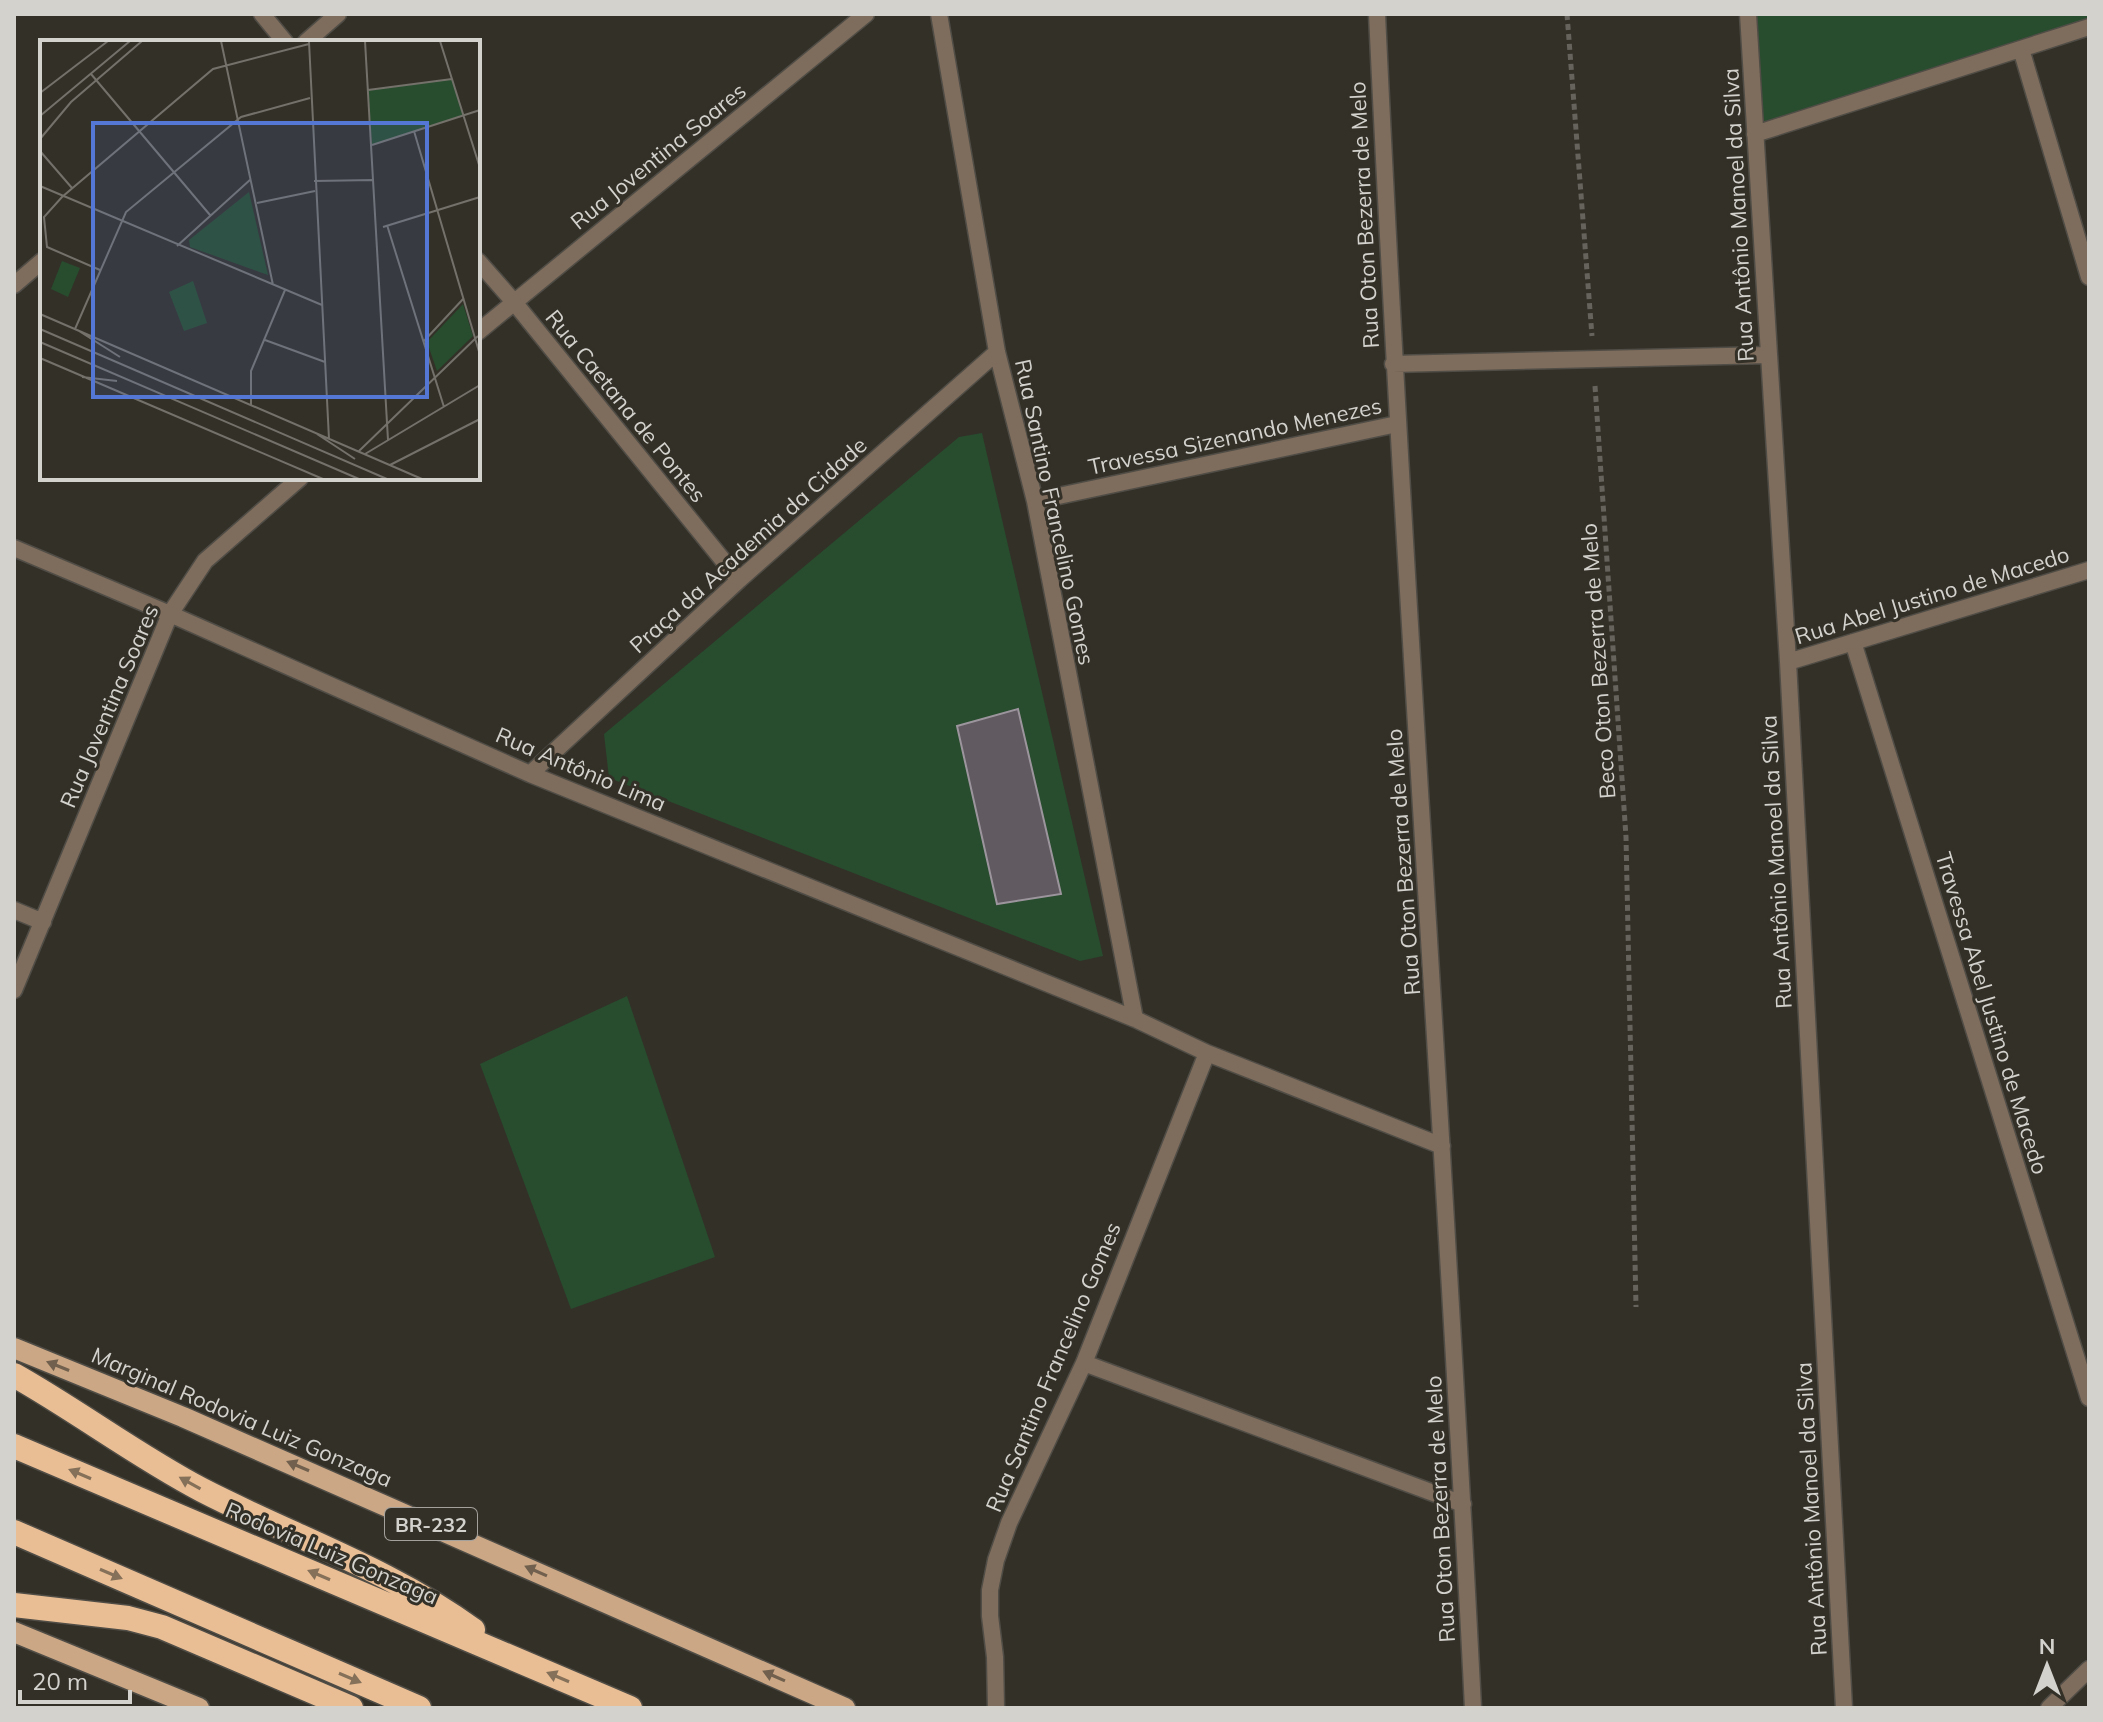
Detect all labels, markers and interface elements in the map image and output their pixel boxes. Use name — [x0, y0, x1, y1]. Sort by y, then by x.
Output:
inset map — [40, 40, 480, 480]
street label: Rua Antônio Manoel da Silva — [1716, 67, 1760, 363]
street label: Rua Joventina Soares — [565, 77, 751, 235]
street label: Rua Oton Bezerra de Melo — [1343, 81, 1385, 349]
street label: Rua Caetana de Pontes — [540, 304, 712, 508]
street label: Rua Santino Francelino Gomes — [1009, 356, 1101, 668]
street label: Travessa Sizenando Menezes — [1086, 391, 1384, 481]
street label: Praça da Academia da Cidade — [624, 431, 872, 659]
street label: Beco Oton Bezerra de Melo — [1574, 522, 1622, 800]
street label: Rua Abel Justino de Macedo — [1791, 540, 2073, 650]
street label: Rua Joventina Soares — [54, 600, 164, 812]
street label: Rua Antônio Manoel da Silva — [1754, 714, 1798, 1010]
street label: Rua Antônio Lima — [492, 721, 670, 817]
street label: Rua Oton Bezerra de Melo — [1380, 728, 1426, 996]
street label: Travessa Abel Justino de Macedo — [1930, 849, 2054, 1177]
street label: Rua Santino Francelino Gomes — [979, 1218, 1127, 1516]
street label: Marginal Rodovia Luiz Gonzaga — [87, 1341, 397, 1493]
one-way arrow — [46, 1359, 70, 1372]
street label: Rua Antônio Manoel da Silva — [1789, 1361, 1833, 1657]
street label: Rua Oton Bezerra de Melo — [1419, 1375, 1461, 1643]
one-way arrow — [286, 1460, 310, 1473]
one-way arrow — [68, 1467, 92, 1480]
one-way arrow — [179, 1476, 201, 1490]
street label: Rodovia Luiz Gonzaga — [221, 1495, 443, 1611]
road number: BR-232 — [385, 1508, 477, 1540]
one-way arrow — [524, 1564, 548, 1577]
one-way arrow — [99, 1568, 123, 1581]
one-way arrow — [307, 1569, 331, 1582]
north arrow — [2007, 1626, 2087, 1706]
text: N — [2039, 1632, 2055, 1660]
scale bar — [20, 1654, 130, 1704]
text: 20 m — [32, 1666, 88, 1696]
one-way arrow — [762, 1670, 785, 1683]
one-way arrow — [338, 1671, 362, 1684]
one-way arrow — [546, 1671, 570, 1684]

